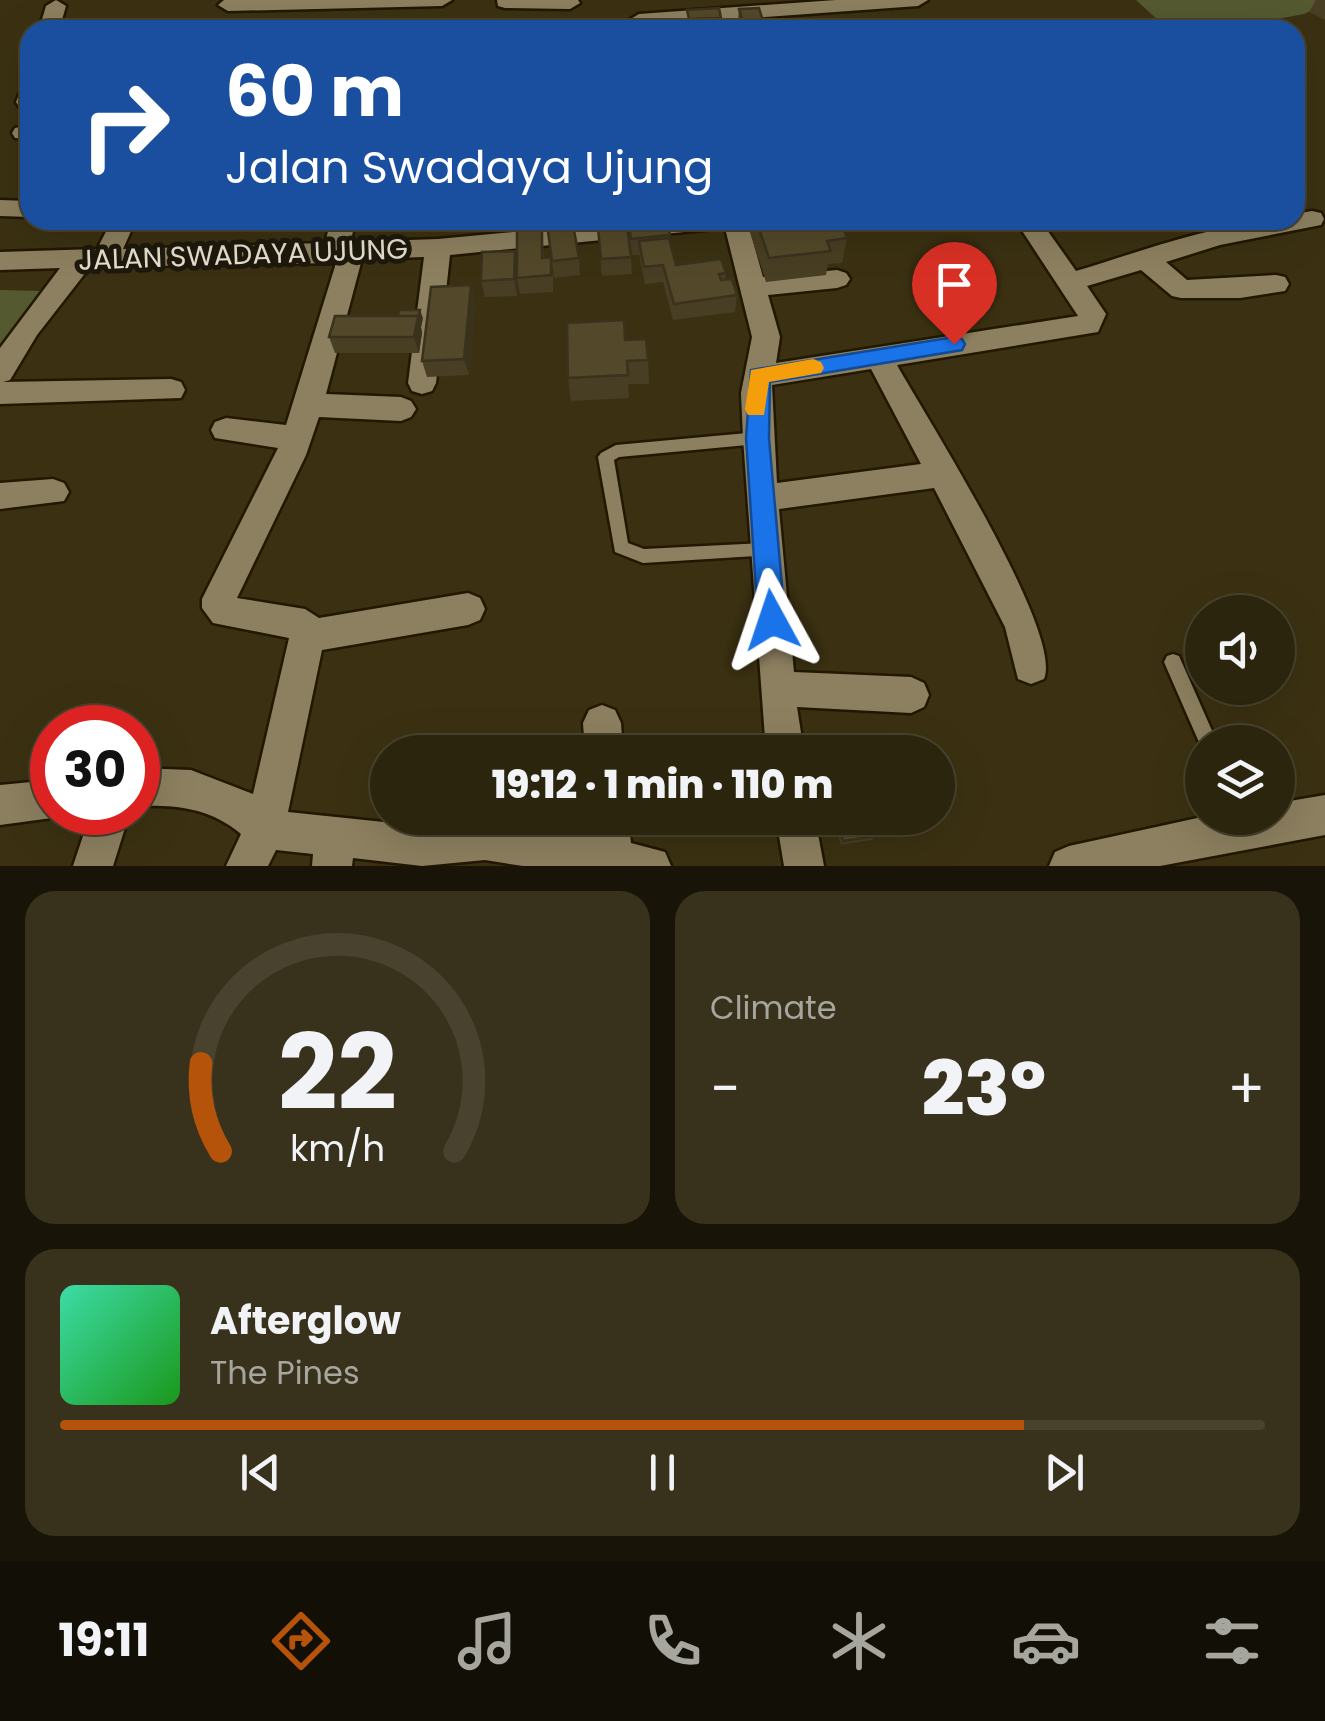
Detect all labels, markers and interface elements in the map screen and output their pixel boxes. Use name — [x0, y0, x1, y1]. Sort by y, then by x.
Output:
text: 60 m — [225, 42, 404, 141]
icon: right — [60, 60, 190, 190]
text: Jalan Swadaya Ujung — [225, 136, 713, 199]
street label: JALAN SWADAYA UJUNG — [77, 229, 409, 280]
pin — [912, 242, 997, 345]
icon: arrive — [927, 257, 982, 312]
position arrow — [720, 568, 824, 672]
map controls — [1185, 595, 1295, 835]
button: sound — [1185, 595, 1295, 705]
speed limit sign: 30 — [30, 705, 160, 835]
button: layers — [1185, 725, 1295, 835]
text: 19:12 · 1 min · 110 m — [492, 758, 833, 811]
text: Climate — [710, 985, 837, 1030]
text: 22 — [278, 1000, 397, 1145]
text: 23° — [922, 1036, 1046, 1141]
text: − — [710, 1050, 740, 1127]
text: + — [1227, 1050, 1265, 1127]
text: km/h — [290, 1123, 385, 1174]
text: Afterglow — [210, 1294, 401, 1347]
text: The Pines — [210, 1350, 360, 1395]
icon: previous — [233, 1445, 288, 1500]
icon: pause — [635, 1445, 690, 1500]
icon: next — [1037, 1445, 1092, 1500]
icon: directions — [266, 1606, 336, 1676]
icon: music — [452, 1606, 522, 1676]
icon: phone — [638, 1606, 708, 1676]
icon: climate — [824, 1606, 894, 1676]
icon: car — [1011, 1606, 1081, 1676]
icon: filters — [1197, 1606, 1267, 1676]
text: 19:11 — [58, 1609, 149, 1672]

